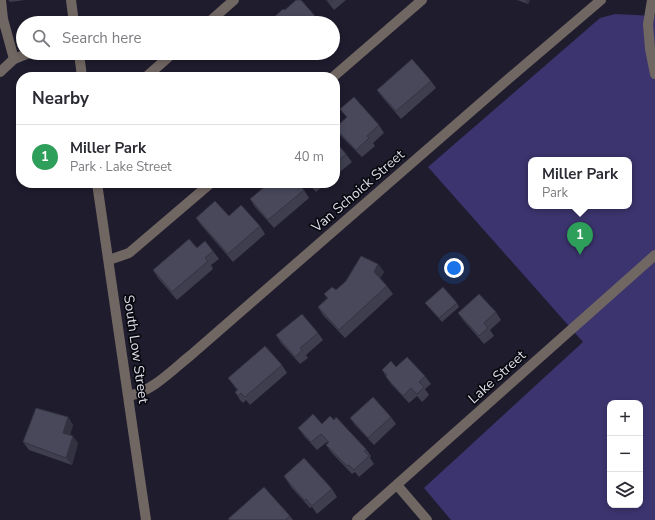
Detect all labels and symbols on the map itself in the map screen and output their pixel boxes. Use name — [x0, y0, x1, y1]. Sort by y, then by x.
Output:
street label: Van Schoick Street — [307, 145, 409, 237]
pin: 1 — [567, 222, 593, 255]
your location — [444, 258, 464, 278]
street label: South Low Street — [119, 293, 153, 405]
street label: Lake Street — [464, 346, 530, 408]

